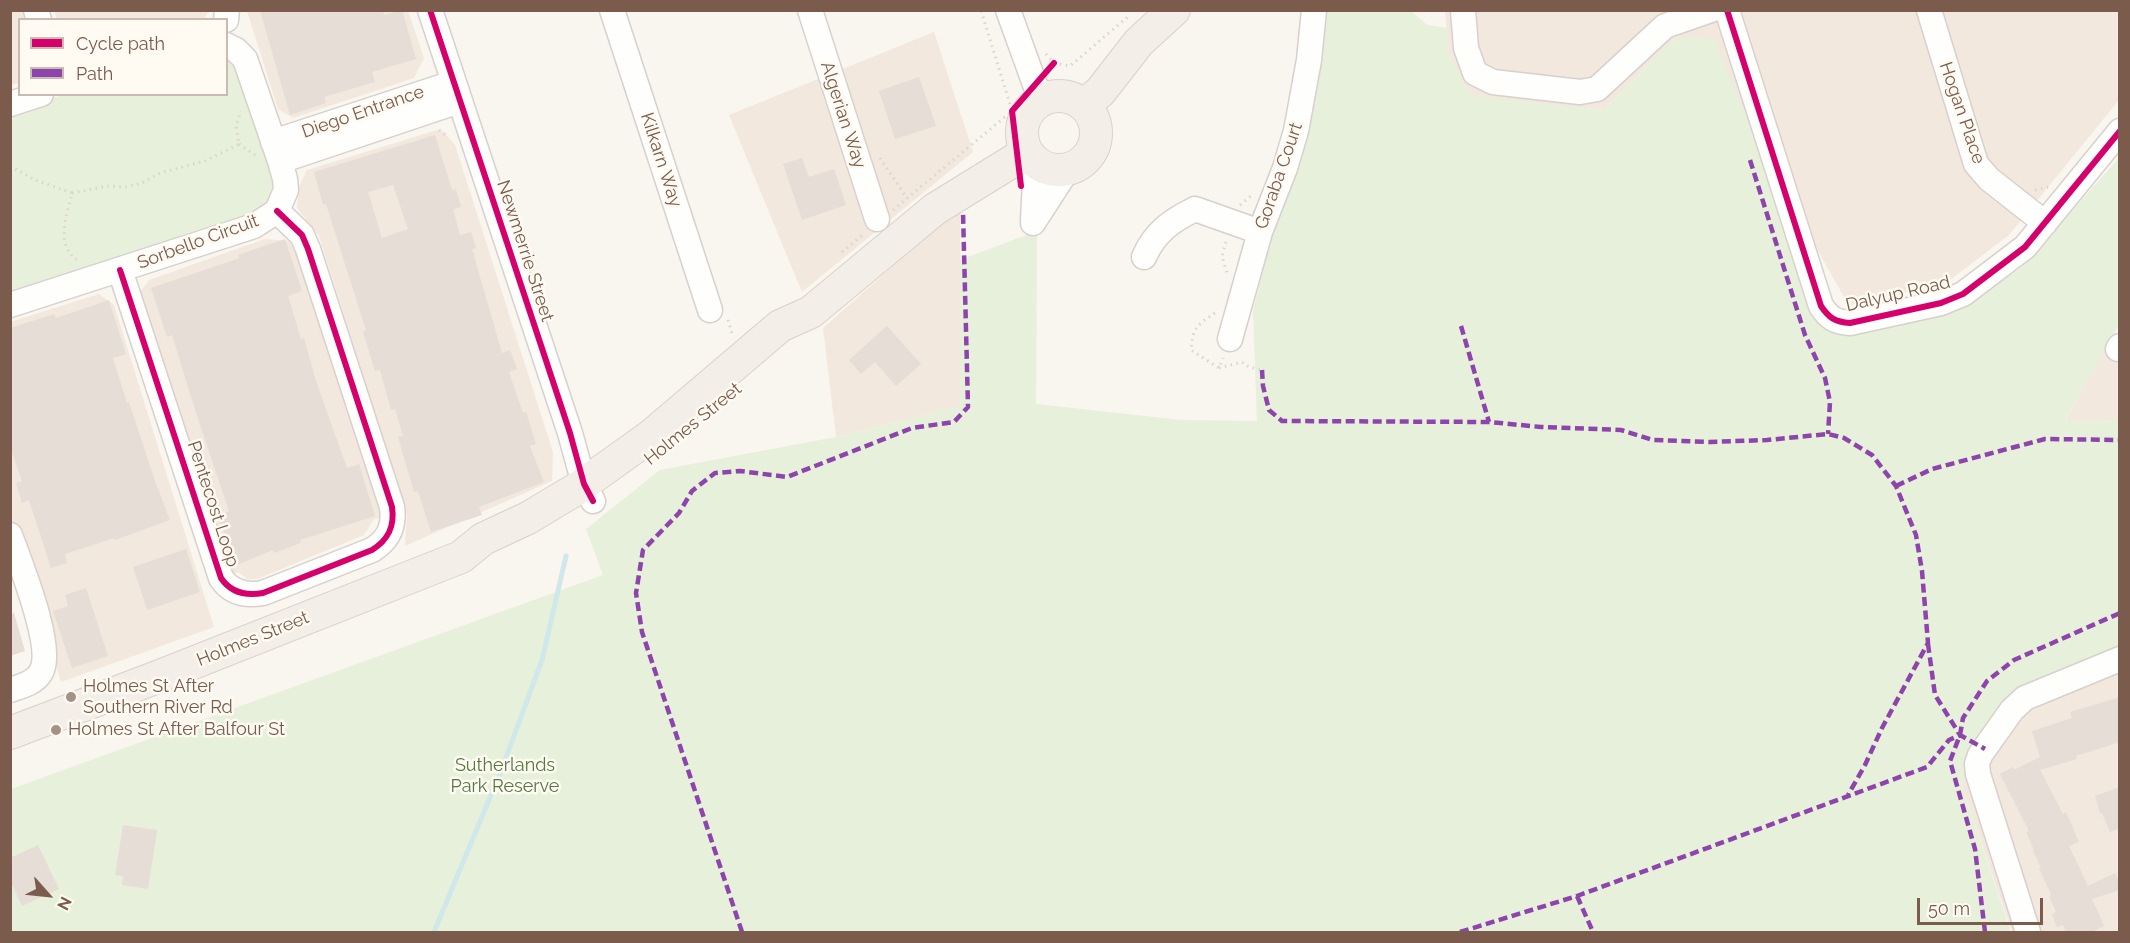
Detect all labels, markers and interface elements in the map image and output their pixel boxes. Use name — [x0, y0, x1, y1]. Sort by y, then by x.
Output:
legend — [18, 18, 228, 96]
text: Cycle path — [76, 33, 165, 54]
street label: Algerian Way — [816, 59, 870, 171]
street label: Hogan Place — [1935, 59, 1989, 167]
text: Path — [76, 63, 113, 84]
street label: Diego Entrance — [299, 81, 427, 143]
street label: Kilkarn Way — [636, 110, 686, 210]
street label: Goraba Court — [1251, 120, 1307, 232]
street label: Newmerrie Street — [492, 178, 558, 324]
street label: Sorbello Circuit — [134, 210, 262, 274]
street label: Dalyup Road — [1844, 271, 1952, 317]
street label: Holmes Street — [640, 378, 746, 470]
street label: Pentecost Loop — [182, 438, 244, 570]
street label: Holmes Street — [194, 607, 312, 671]
place label: Holmes St After Southern River Rd — [83, 676, 233, 718]
marker: Holmes St After Southern River Rd — [64, 690, 78, 704]
place label: Holmes St After Balfour St — [68, 719, 285, 741]
marker: Holmes St After Balfour St — [49, 723, 63, 737]
park label: Sutherlands Park Reserve — [451, 755, 559, 798]
north arrow — [18, 865, 78, 925]
scale bar — [1920, 886, 2046, 924]
text: N — [53, 894, 76, 913]
text: 50 m — [1928, 898, 1970, 919]

